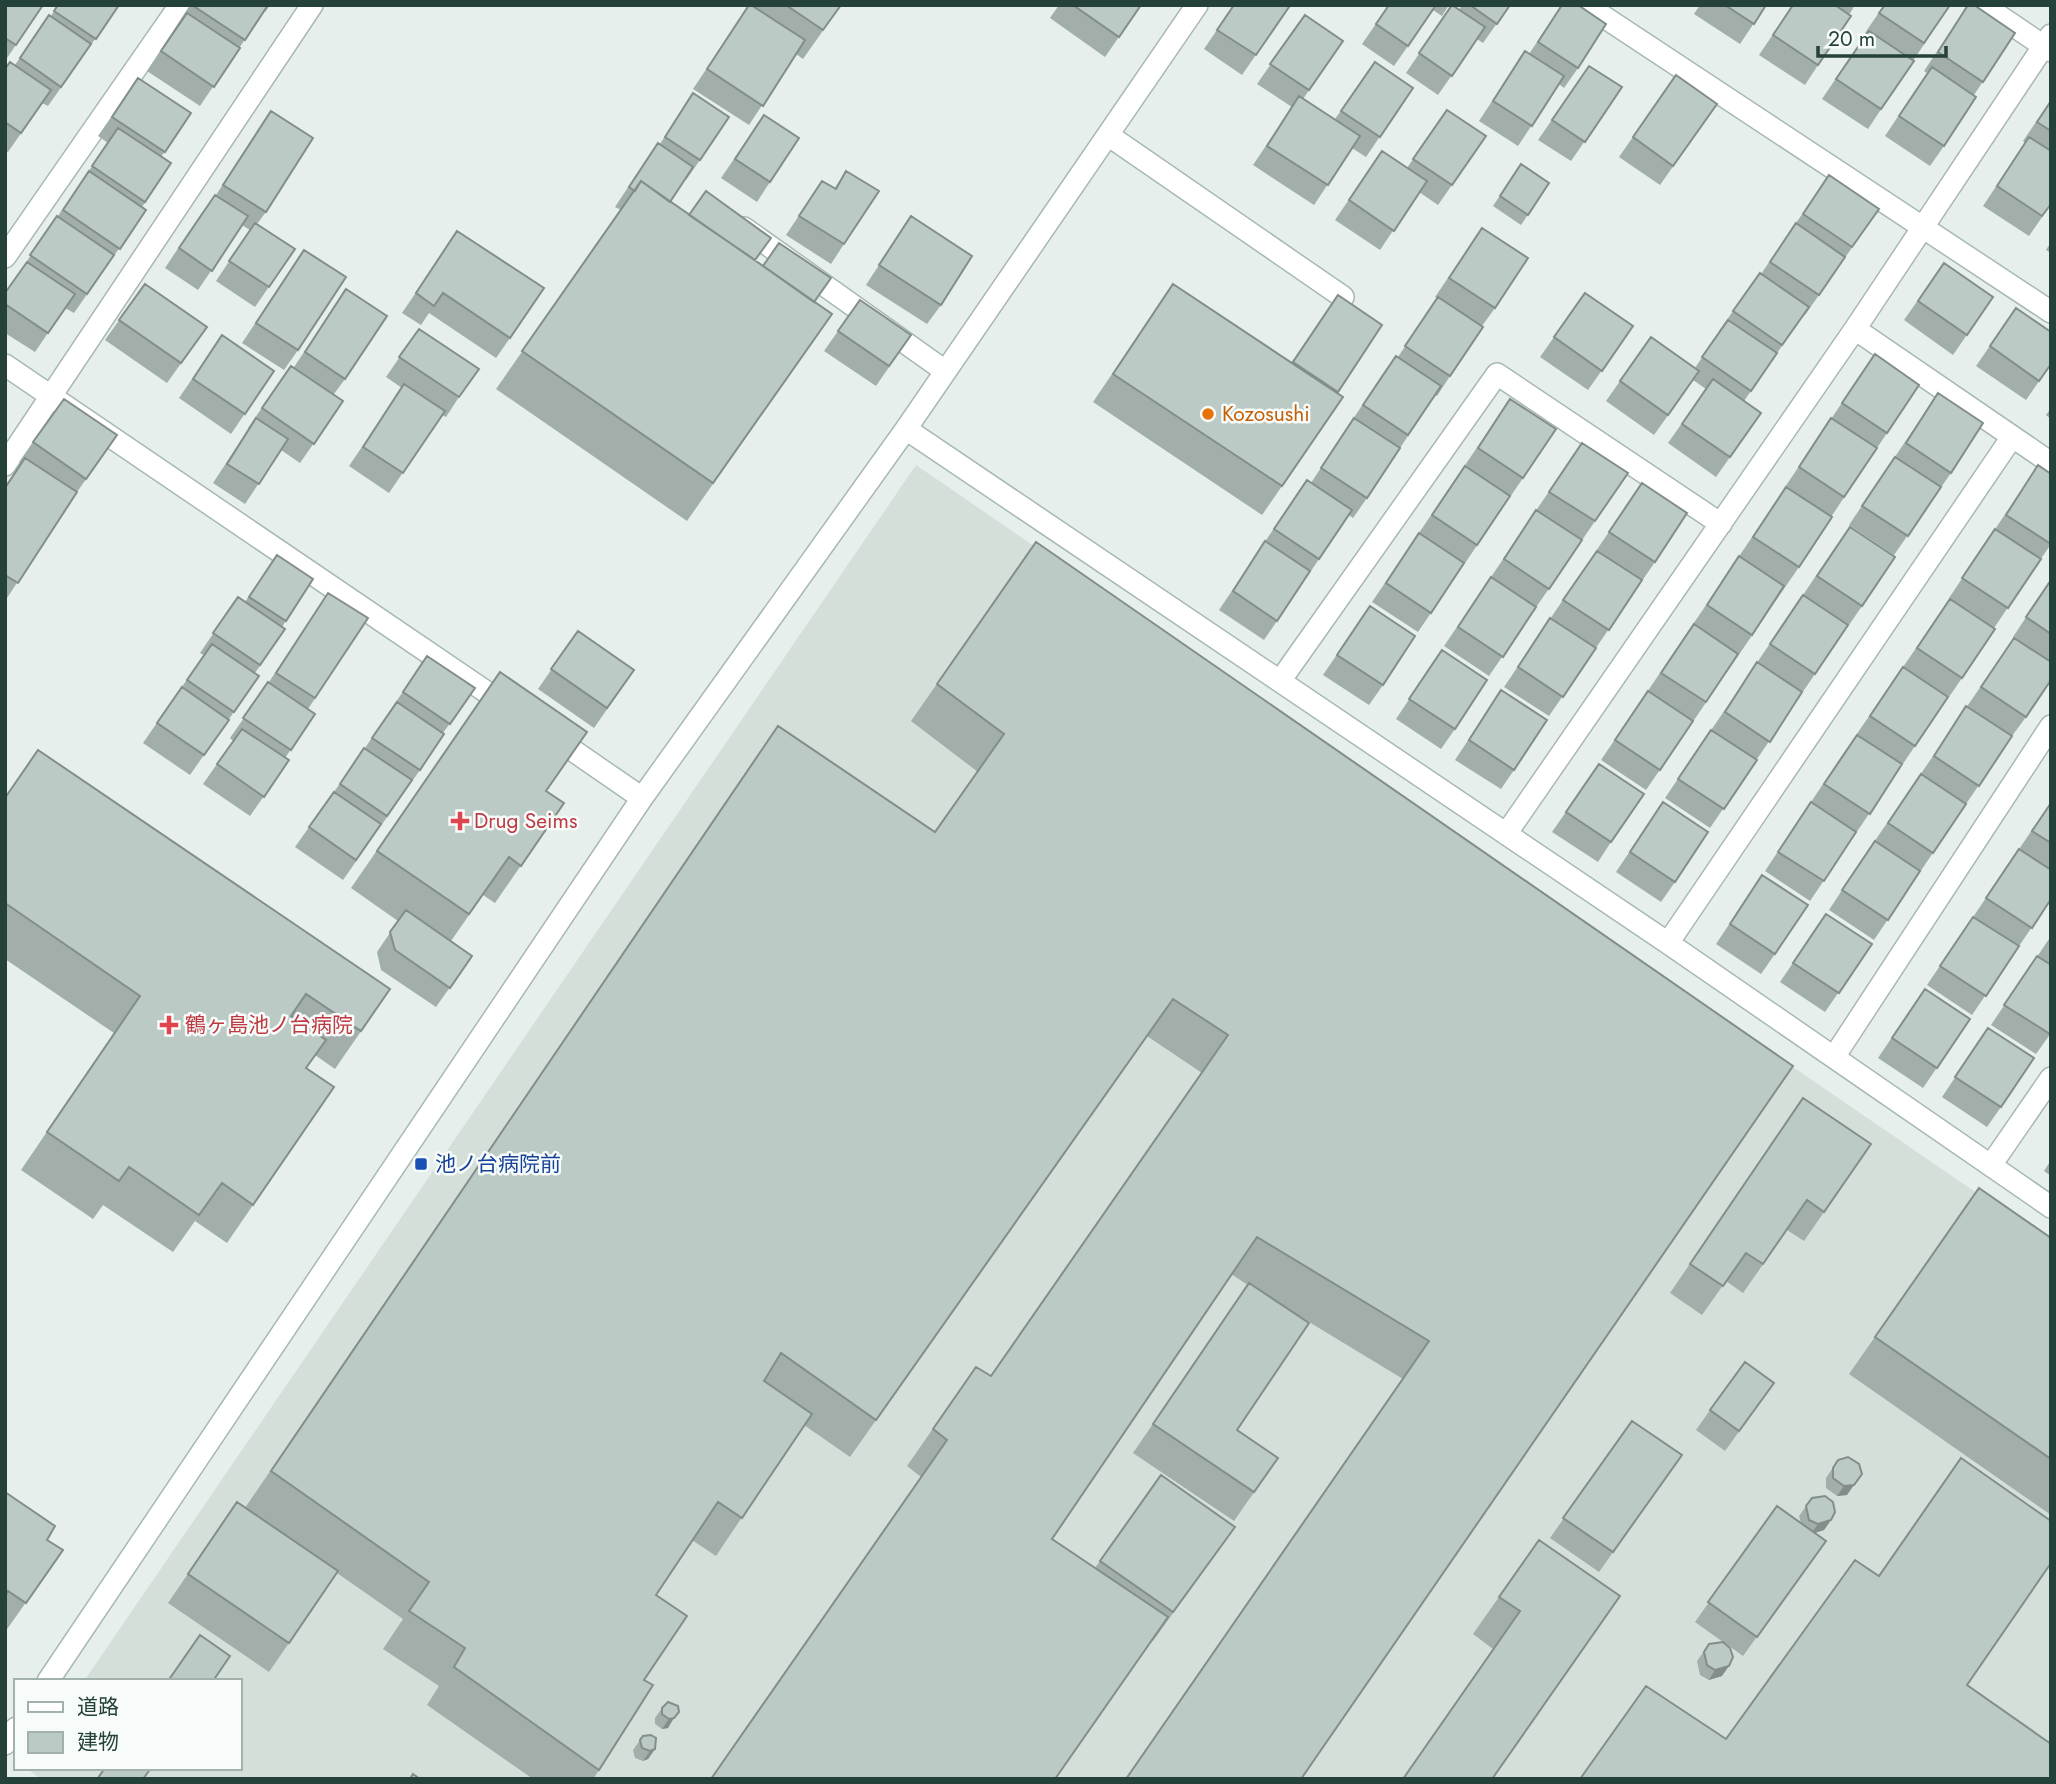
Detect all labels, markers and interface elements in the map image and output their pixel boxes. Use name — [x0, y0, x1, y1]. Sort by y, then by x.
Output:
scale bar — [1818, 14, 1946, 58]
text: 20 m — [1828, 24, 1875, 54]
place label: Kozosushi — [1222, 399, 1310, 429]
marker: Kozosushi — [1200, 406, 1216, 422]
place label: Drug Seims — [474, 806, 577, 836]
marker: Drug Seims — [452, 813, 468, 829]
place label: 鶴ヶ島池ノ台病院 — [185, 1010, 353, 1040]
marker: 鶴ヶ島池ノ台病院 — [159, 1015, 179, 1035]
place label: 池ノ台病院前 — [435, 1149, 561, 1179]
marker: 池ノ台病院前 — [413, 1156, 429, 1172]
legend — [14, 1679, 242, 1770]
text: 道路 — [77, 1692, 119, 1722]
text: 建物 — [77, 1727, 119, 1757]

